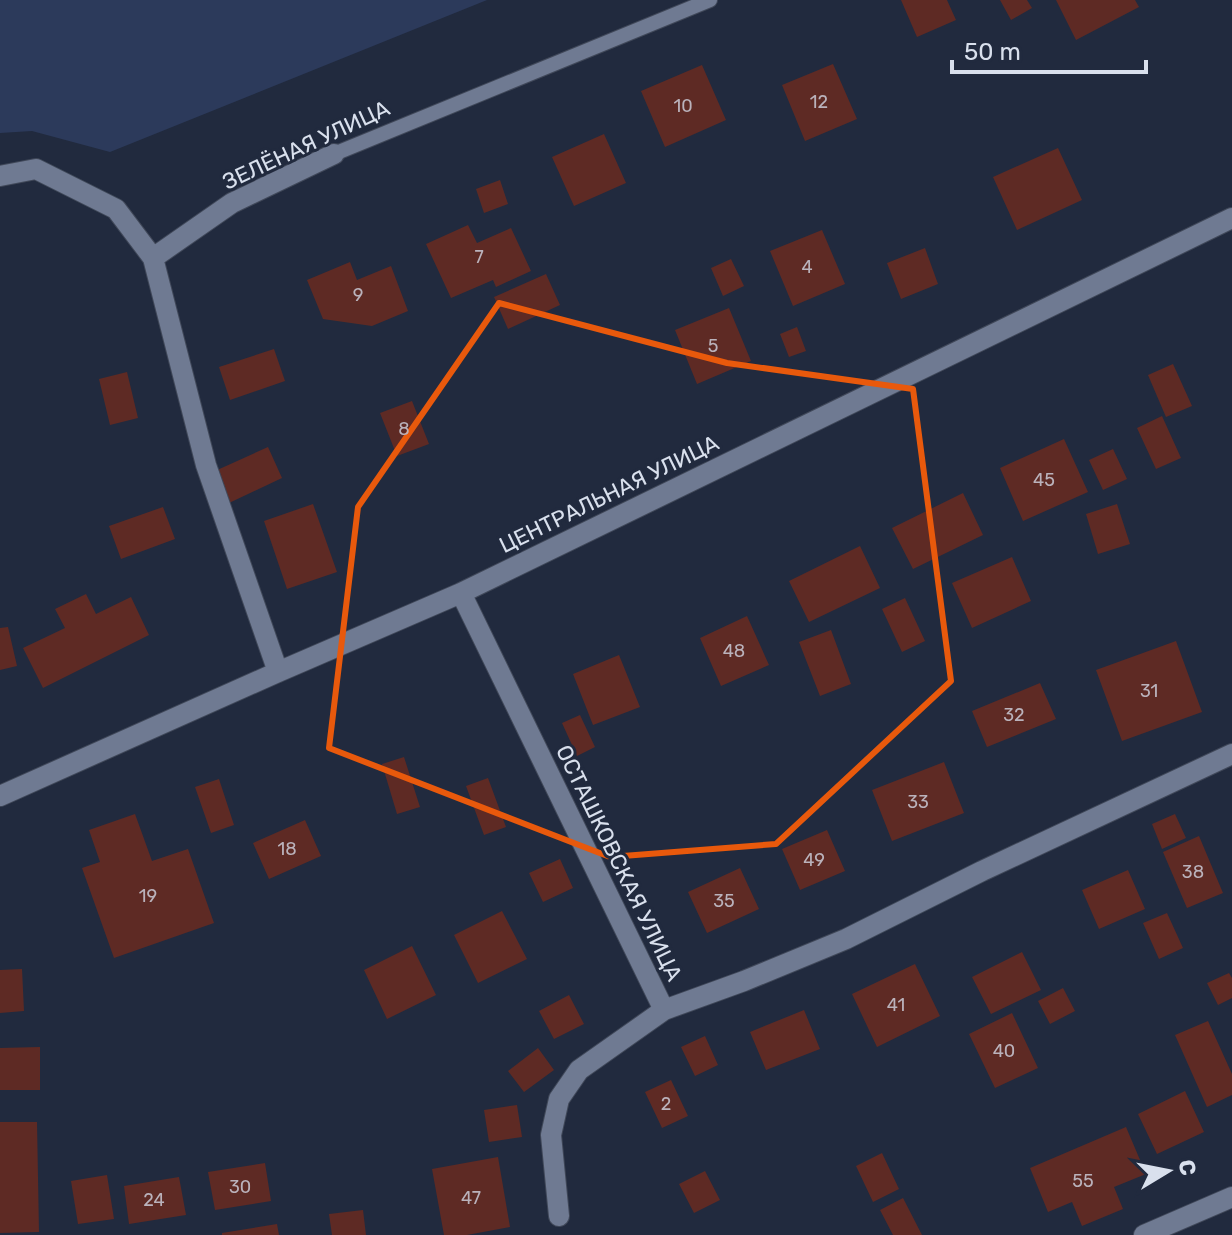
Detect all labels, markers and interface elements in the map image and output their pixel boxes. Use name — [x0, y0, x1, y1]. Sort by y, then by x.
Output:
scale bar — [952, 24, 1146, 74]
text: 50 m — [964, 38, 1021, 66]
house number: 12 — [810, 91, 828, 113]
street label: ЗЕЛЁНАЯ УЛИЦА — [218, 94, 394, 196]
house number: 10 — [673, 95, 693, 117]
house number: 7 — [474, 246, 484, 268]
house number: 4 — [801, 256, 813, 278]
house number: 9 — [353, 284, 363, 306]
house number: 5 — [708, 335, 718, 357]
house number: 8 — [398, 418, 410, 440]
street label: ЦЕНТРАЛЬНАЯ УЛИЦА — [495, 429, 723, 559]
house number: 45 — [1033, 469, 1055, 491]
house number: 48 — [723, 640, 745, 662]
house number: 31 — [1140, 680, 1158, 702]
house number: 32 — [1003, 704, 1025, 726]
street label: ОСТАШКОВСКАЯ УЛИЦА — [550, 741, 688, 986]
house number: 33 — [907, 791, 929, 813]
house number: 18 — [277, 838, 297, 860]
house number: 49 — [803, 849, 825, 871]
house number: 38 — [1182, 861, 1204, 883]
house number: 19 — [139, 885, 157, 907]
house number: 35 — [713, 890, 735, 912]
house number: 41 — [887, 994, 905, 1016]
house number: 40 — [993, 1040, 1015, 1062]
house number: 2 — [661, 1093, 671, 1115]
north arrow — [1128, 1131, 1208, 1211]
text: С — [1173, 1158, 1202, 1178]
house number: 55 — [1072, 1170, 1094, 1192]
house number: 30 — [229, 1176, 251, 1198]
house number: 47 — [461, 1187, 481, 1209]
house number: 24 — [143, 1189, 165, 1211]

